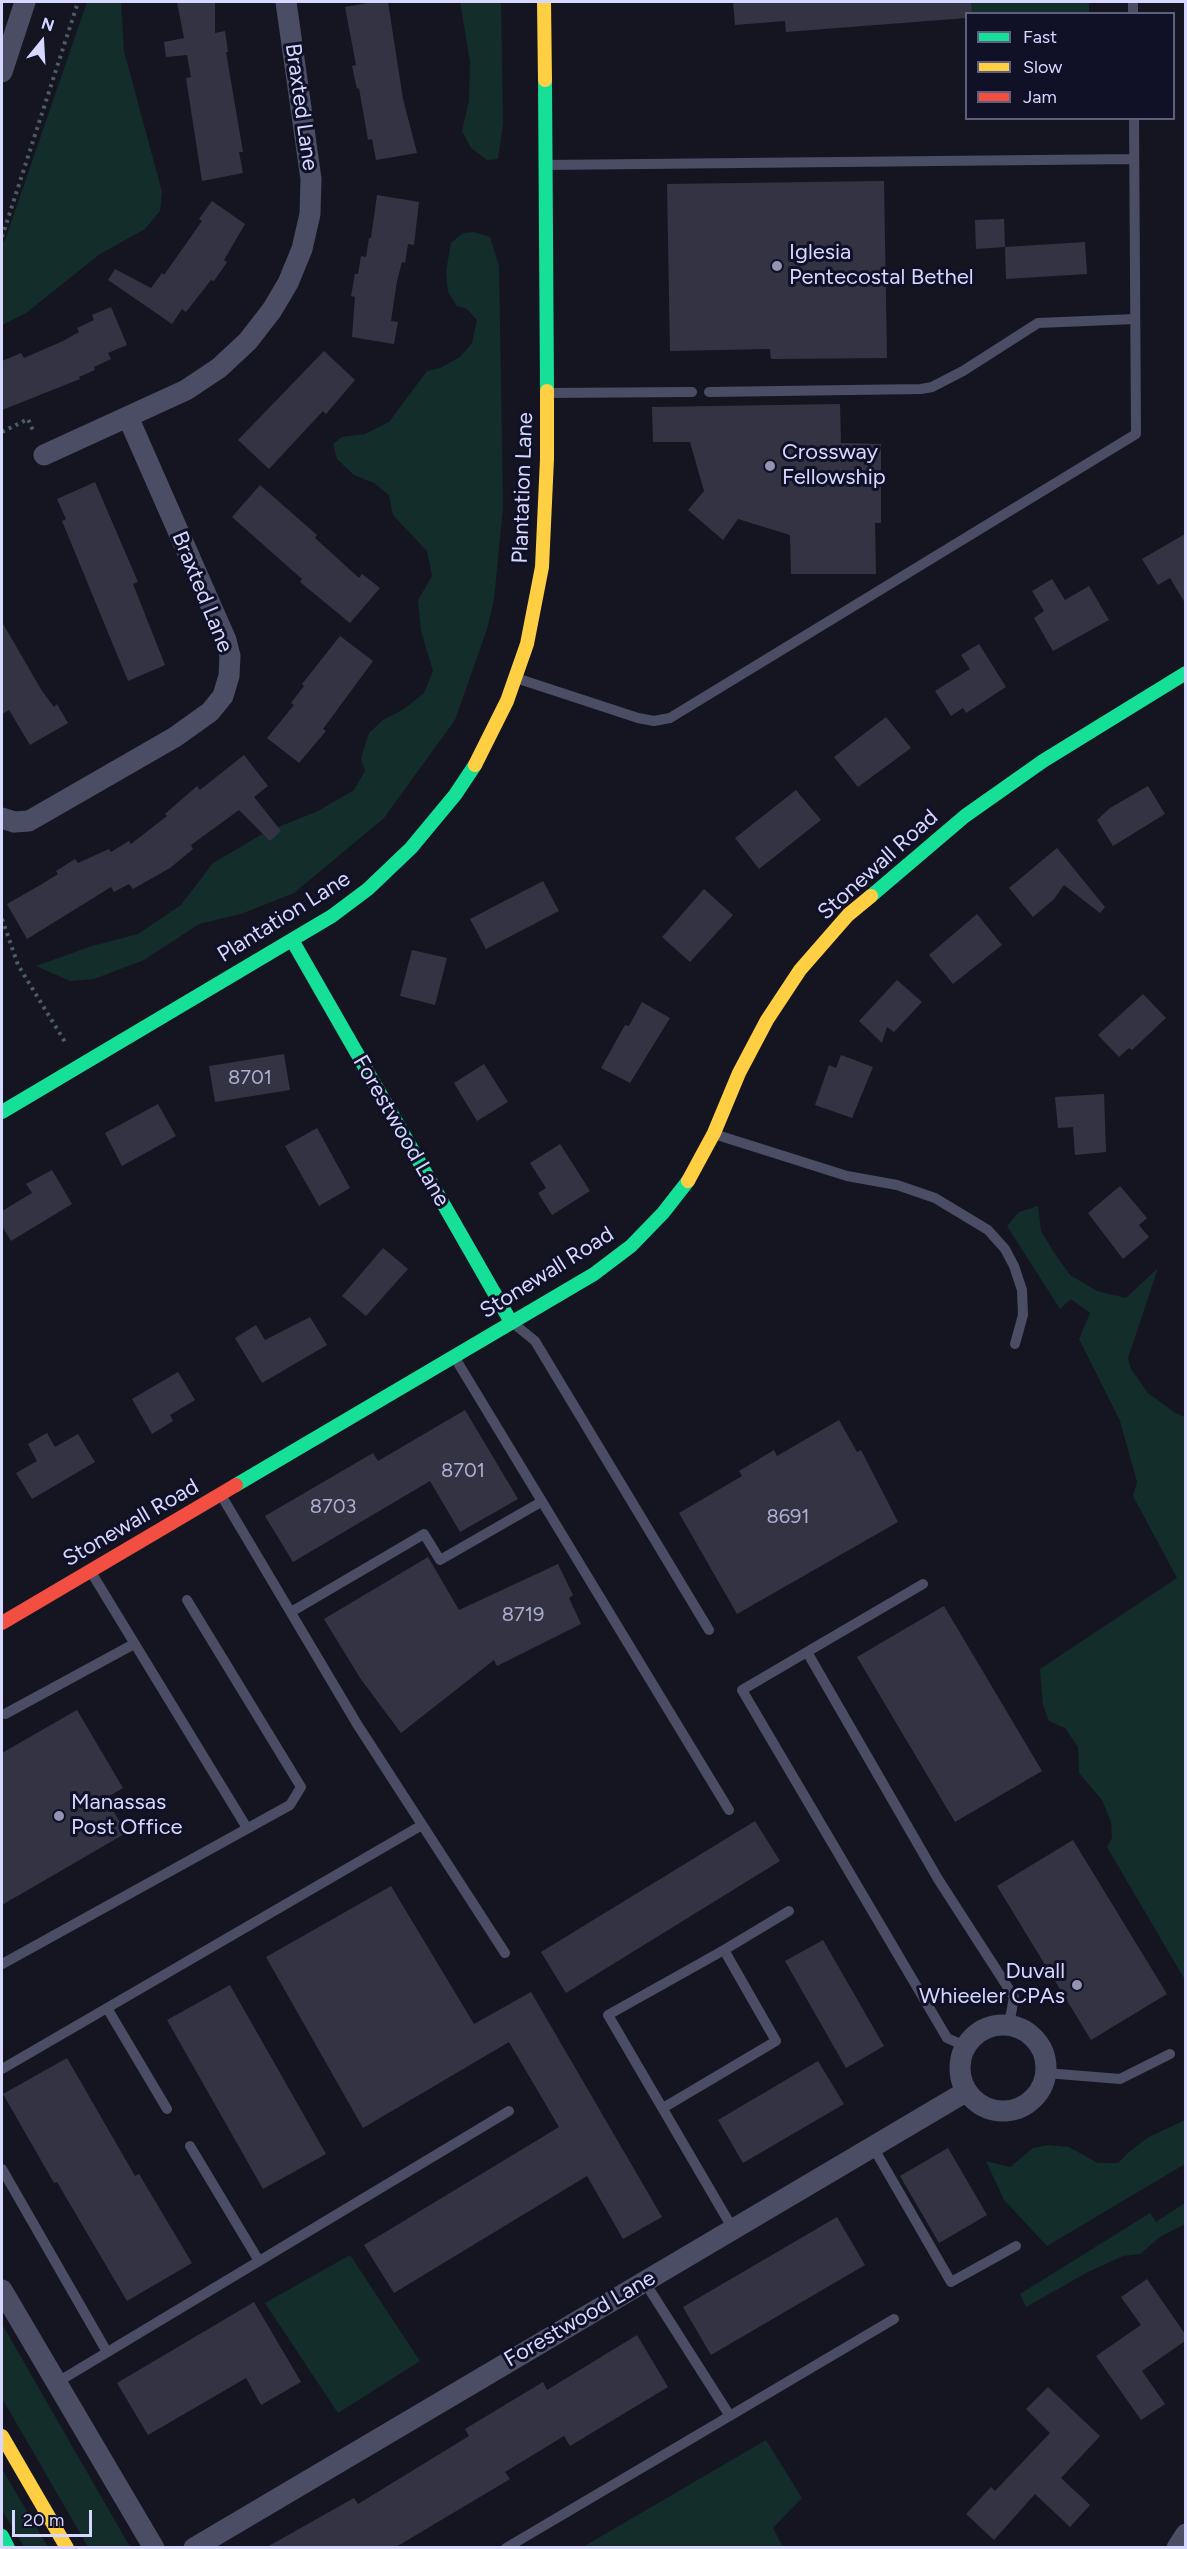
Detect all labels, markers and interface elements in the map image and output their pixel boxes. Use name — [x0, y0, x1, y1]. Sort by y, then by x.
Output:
north arrow — [12, 12, 72, 72]
legend — [965, 12, 1175, 120]
text: N — [39, 13, 57, 35]
text: Fast — [1023, 26, 1057, 48]
street label: Braxted Lane — [279, 42, 323, 172]
text: Slow — [1023, 56, 1062, 78]
text: Jam — [1023, 86, 1057, 108]
place label: Iglesia Pentecostal Bethel — [789, 240, 974, 292]
marker: Iglesia Pentecostal Bethel — [770, 259, 784, 273]
street label: Plantation Lane — [507, 412, 539, 564]
place label: Crossway Fellowship — [782, 440, 886, 492]
marker: Crossway Fellowship — [763, 459, 777, 473]
street label: Braxted Lane — [166, 528, 238, 656]
street label: Stonewall Road — [813, 804, 943, 926]
street label: Plantation Lane — [213, 866, 355, 968]
street label: Forestwood Lane — [347, 1051, 455, 1211]
house number: 8701 — [228, 1066, 272, 1090]
street label: Stonewall Road — [475, 1221, 619, 1325]
house number: 8701 — [441, 1459, 485, 1483]
street label: Stonewall Road — [58, 1473, 204, 1573]
house number: 8703 — [310, 1495, 356, 1519]
house number: 8691 — [766, 1505, 810, 1529]
house number: 8719 — [502, 1603, 544, 1627]
place label: Manassas Post Office — [71, 1790, 183, 1842]
marker: Manassas Post Office — [52, 1809, 66, 1823]
place label: Duvall Whieeler CPAs — [919, 1959, 1065, 2011]
marker: Duvall Whieeler CPAs — [1070, 1978, 1084, 1992]
street label: Forestwood Lane — [500, 2265, 660, 2373]
scale bar — [15, 2498, 94, 2536]
text: 20 m — [23, 2509, 64, 2531]

